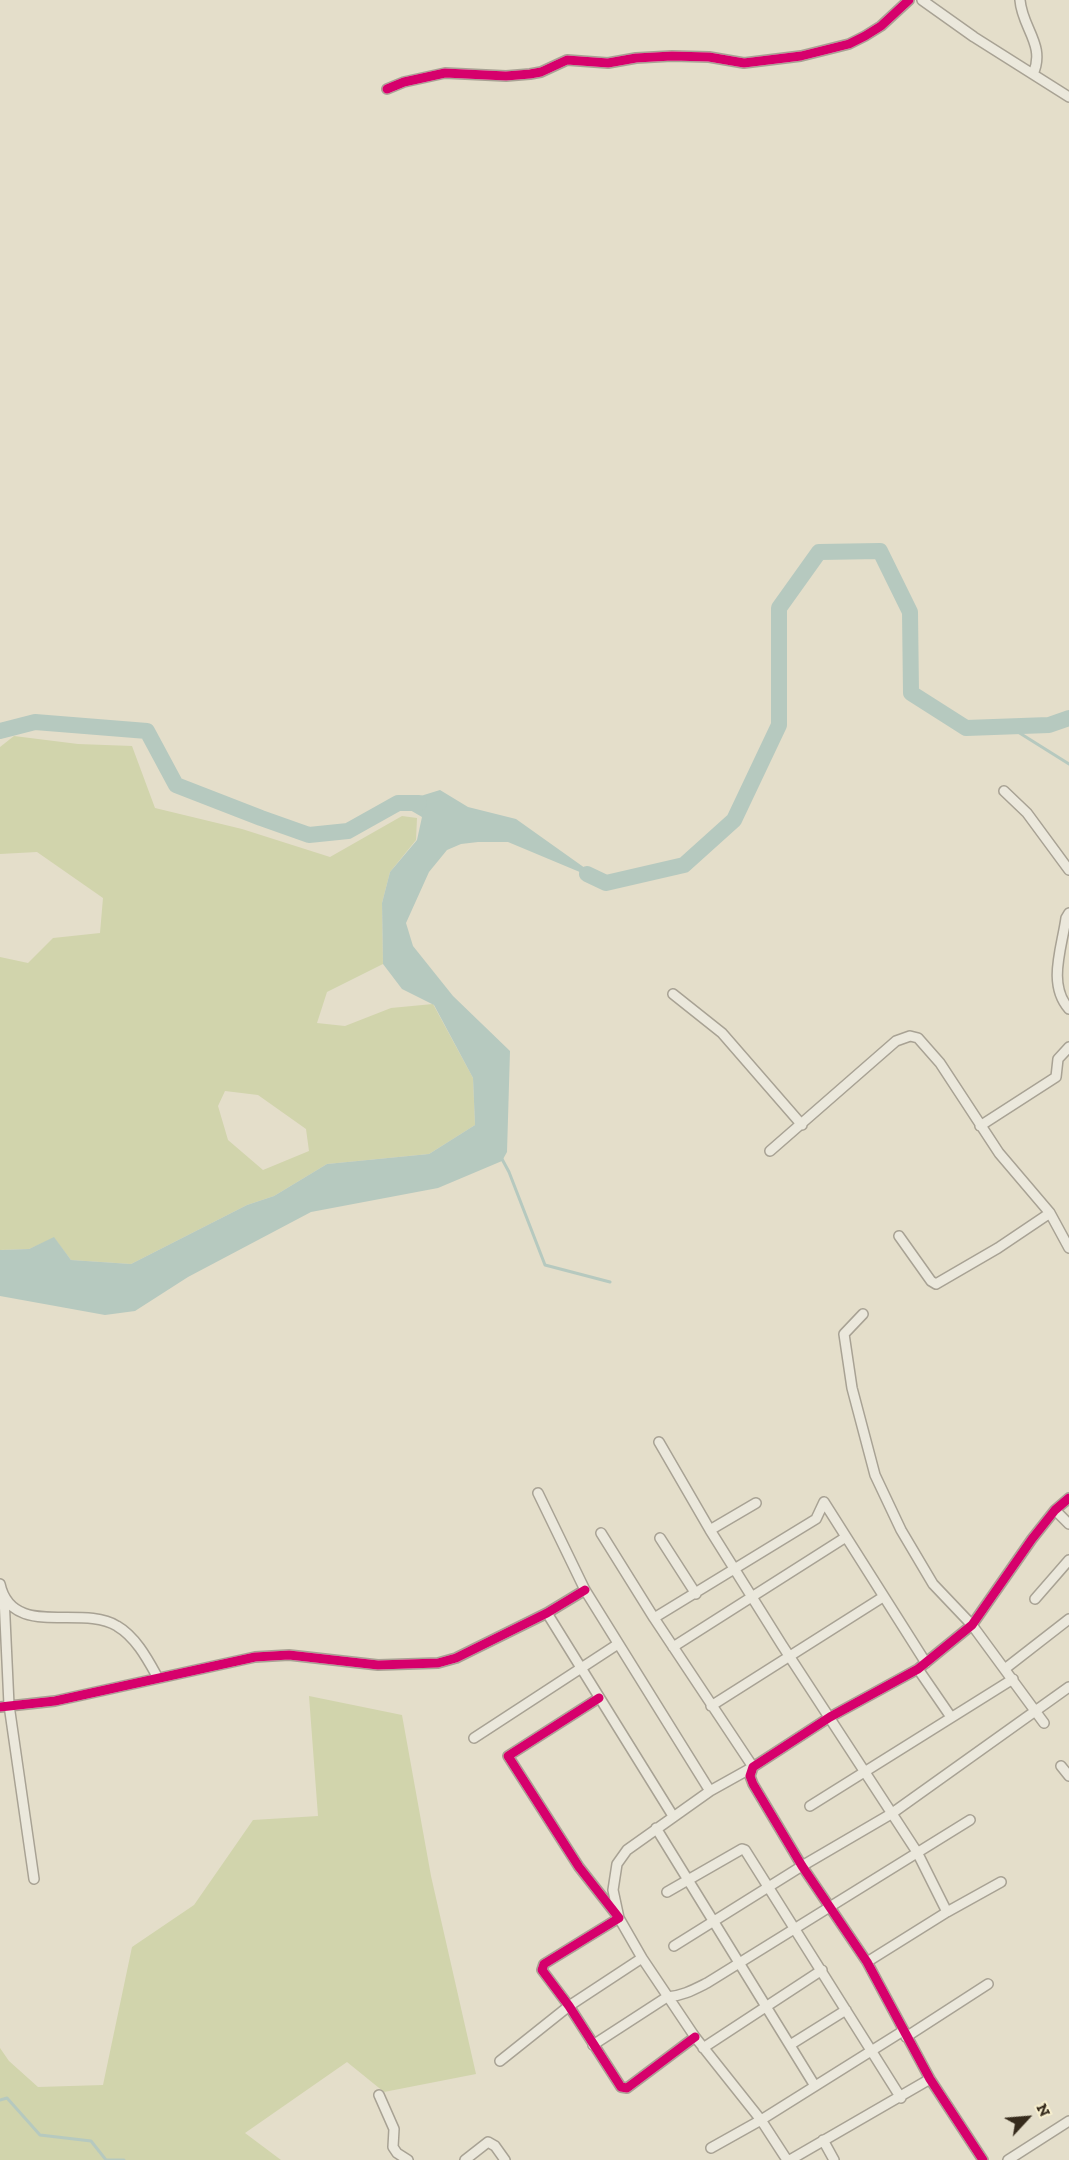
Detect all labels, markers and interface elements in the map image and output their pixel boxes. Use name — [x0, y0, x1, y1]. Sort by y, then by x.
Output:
north arrow — [997, 2088, 1057, 2148]
text: N — [1032, 2100, 1055, 2120]

